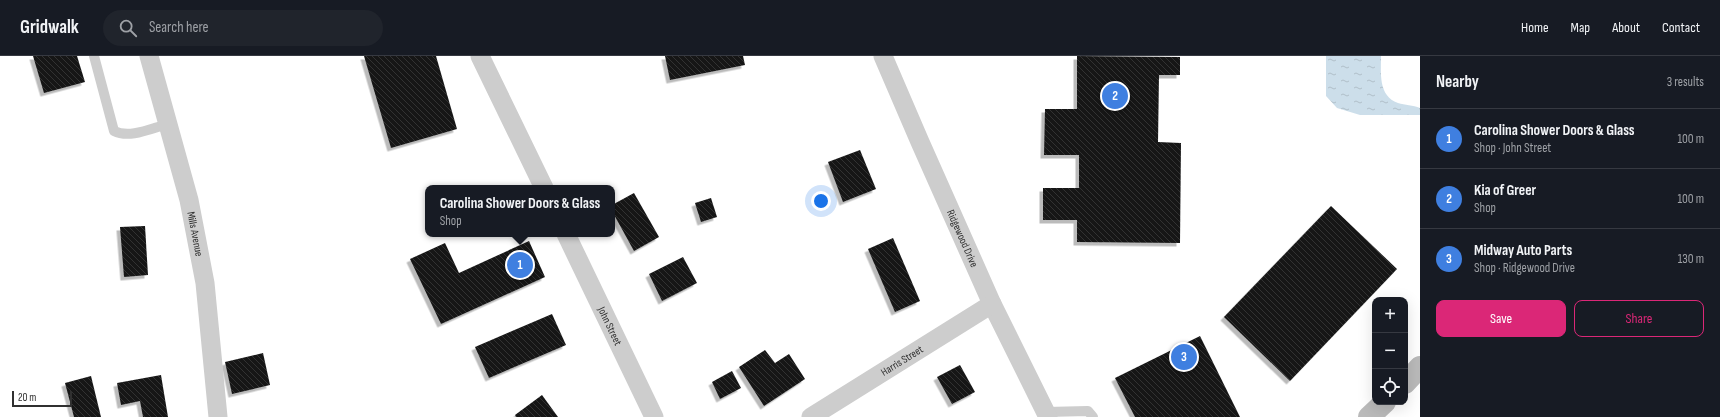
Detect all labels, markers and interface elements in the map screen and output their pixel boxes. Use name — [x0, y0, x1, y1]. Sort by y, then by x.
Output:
search box — [103, 10, 383, 46]
text: Gridwalk — [20, 16, 79, 39]
icon: search — [117, 17, 139, 39]
text: Search here — [149, 18, 209, 37]
text: Home — [1521, 19, 1549, 36]
text: Map — [1571, 19, 1590, 36]
text: About — [1612, 19, 1640, 36]
text: Contact — [1662, 19, 1700, 36]
text: Nearby — [1436, 72, 1479, 92]
text: 3 results — [1667, 74, 1704, 90]
pin: 2 — [1102, 81, 1128, 111]
text: Carolina Shower Doors & Glass — [1474, 121, 1635, 140]
text: 1 — [1446, 131, 1452, 147]
text: 100 m — [1677, 131, 1704, 147]
text: Shop · John Street — [1474, 140, 1551, 156]
text: Kia of Greer — [1474, 181, 1536, 200]
popup — [425, 185, 615, 237]
your location — [811, 191, 831, 211]
text: 2 — [1446, 191, 1452, 207]
text: 100 m — [1677, 191, 1704, 207]
text: Carolina Shower Doors & Glass — [440, 194, 600, 213]
text: Shop — [1474, 200, 1496, 216]
street label: Ridgewood Drive — [944, 208, 981, 269]
street label: Mills Avenue — [185, 210, 206, 257]
text: Shop — [440, 213, 462, 229]
text: Midway Auto Parts — [1474, 241, 1572, 260]
pin: 1 — [507, 250, 533, 280]
text: 3 — [1446, 251, 1452, 267]
text: 130 m — [1678, 251, 1704, 267]
text: Shop · Ridgewood Drive — [1474, 260, 1575, 276]
map controls — [1372, 297, 1408, 405]
button: + — [1372, 297, 1408, 333]
button: Save — [1436, 300, 1566, 337]
button: Share — [1574, 300, 1704, 337]
street label: John Street — [595, 304, 625, 348]
button: − — [1372, 333, 1408, 369]
street label: Harris Street — [878, 342, 926, 378]
pin: 3 — [1171, 342, 1197, 372]
button: locate — [1372, 369, 1408, 405]
scale bar — [12, 389, 72, 408]
text: 20 m — [18, 391, 36, 404]

